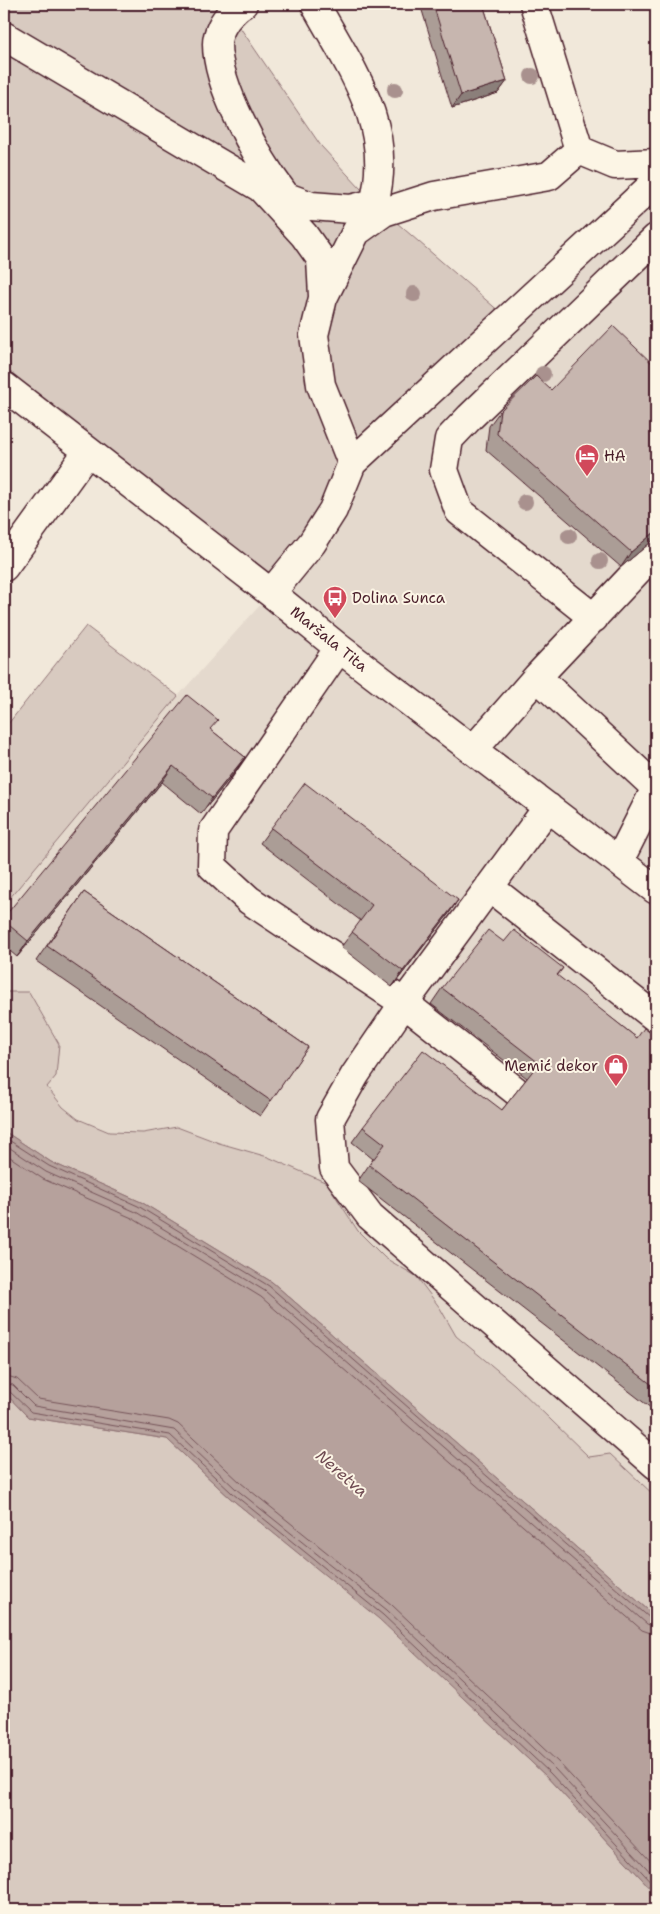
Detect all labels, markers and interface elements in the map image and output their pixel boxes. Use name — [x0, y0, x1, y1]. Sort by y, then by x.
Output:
hotel icon: HA — [574, 443, 600, 477]
place label: HA — [604, 446, 626, 466]
bus stop icon: Dolina Sunca — [322, 585, 348, 619]
place label: Dolina Sunca — [352, 588, 446, 608]
street label: Maršala Tita — [286, 602, 372, 677]
shop icon: Memić dekor — [603, 1053, 629, 1087]
place label: Memić dekor — [504, 1056, 598, 1076]
water label: Neretva — [311, 1445, 372, 1502]

